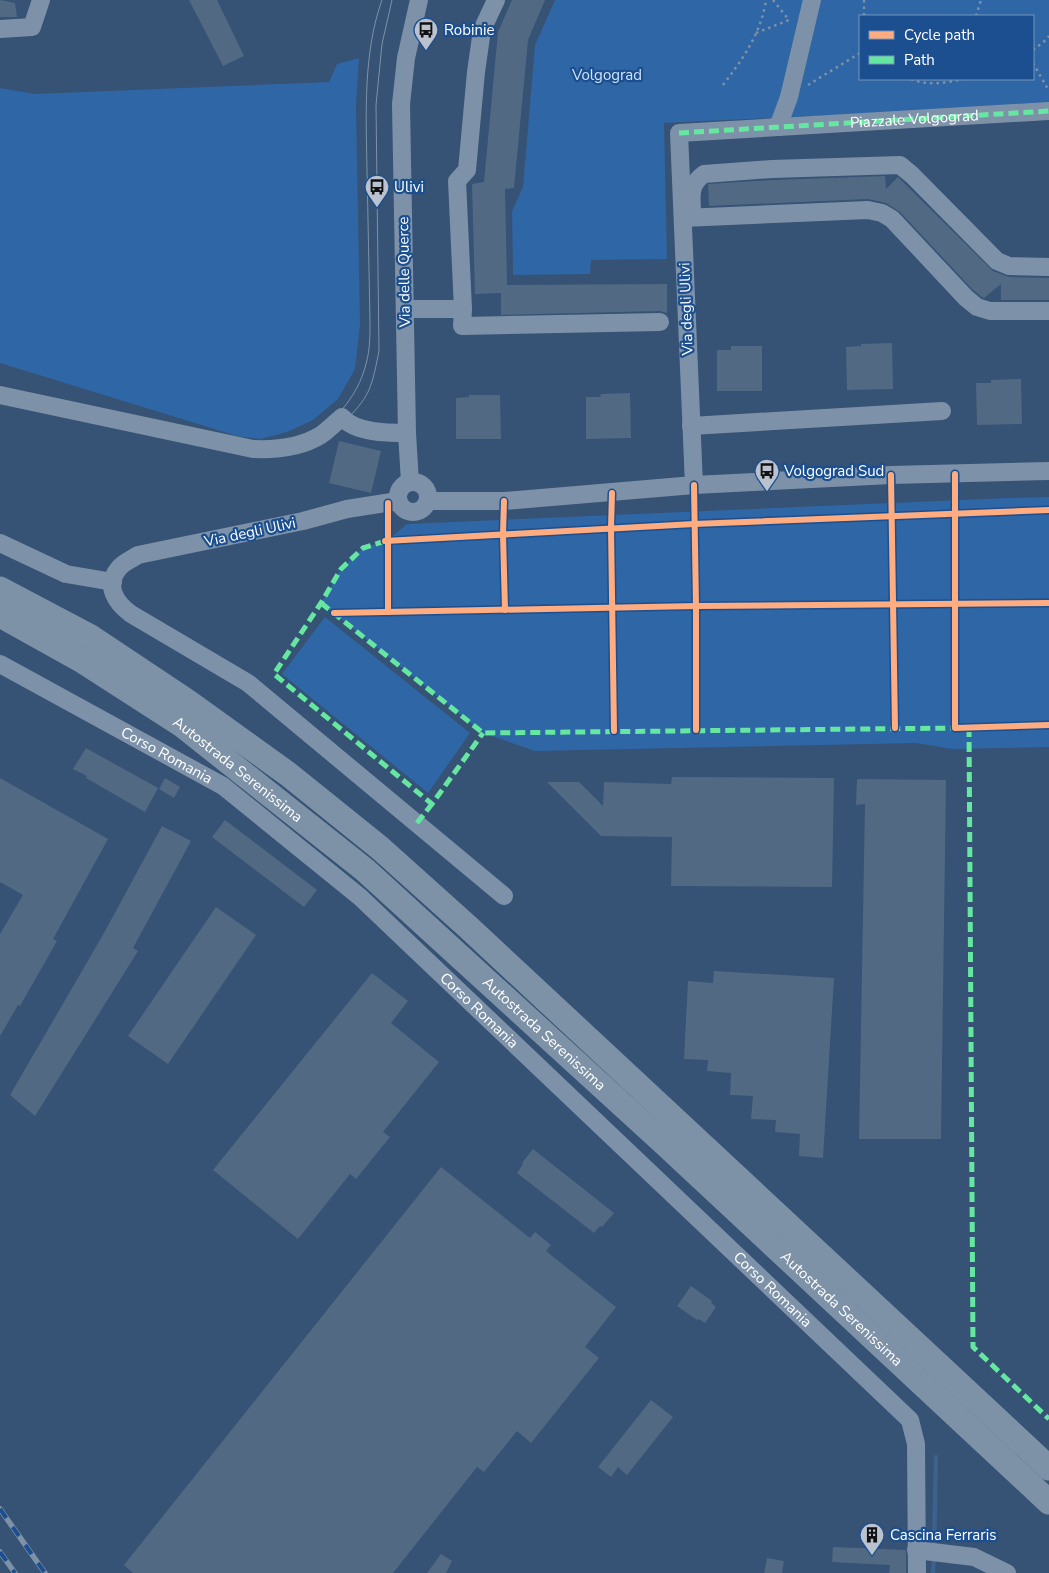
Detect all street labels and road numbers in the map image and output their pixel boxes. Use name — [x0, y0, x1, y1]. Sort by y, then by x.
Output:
street label: Piazzale Volgograd — [849, 105, 979, 133]
street label: Via delle Querce — [393, 216, 415, 329]
street label: Via degli Ulivi — [674, 262, 698, 357]
street label: Via degli Ulivi — [201, 513, 298, 552]
street label: Autostrada Serenissima — [169, 712, 307, 827]
street label: Corso Romania — [117, 722, 216, 788]
street label: Corso Romania — [435, 968, 523, 1053]
street label: Autostrada Serenissima — [478, 972, 610, 1095]
street label: Corso Romania — [729, 1247, 816, 1332]
street label: Autostrada Serenissima — [776, 1247, 907, 1371]

